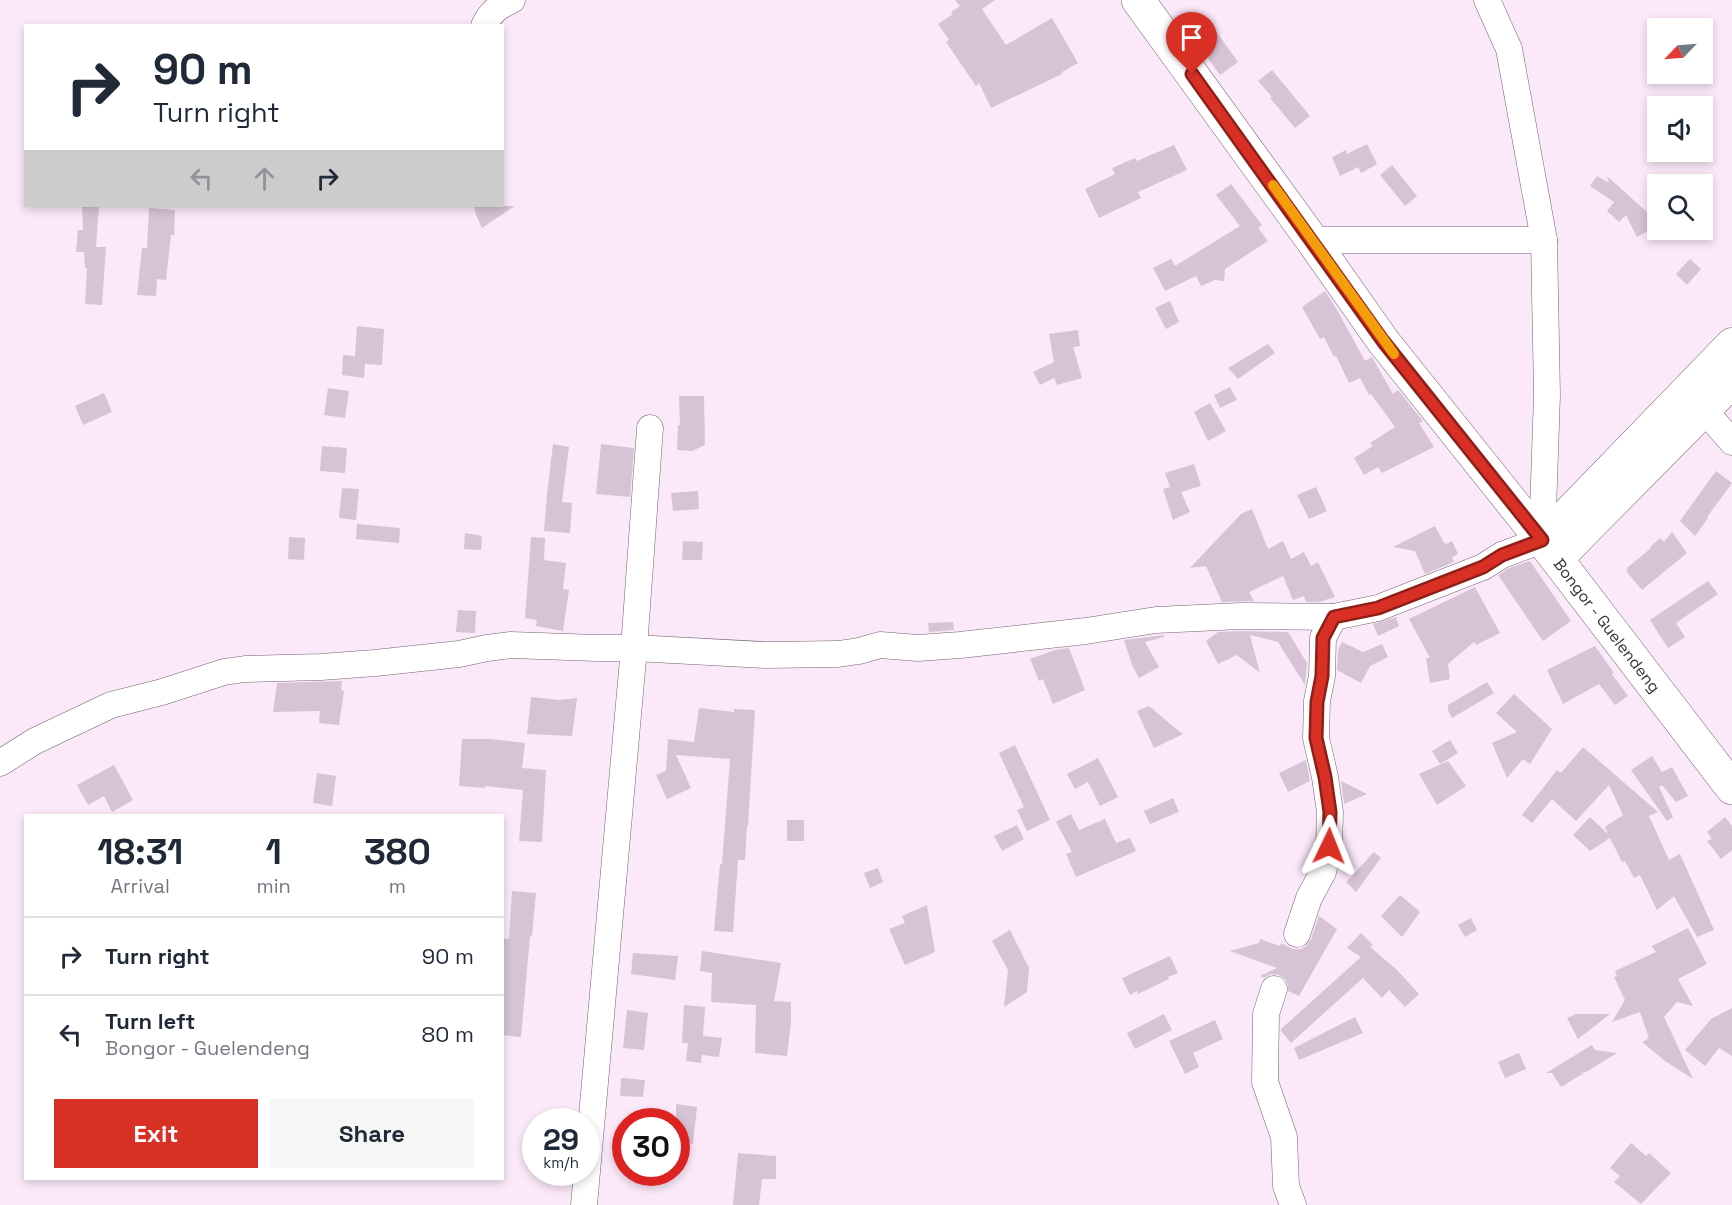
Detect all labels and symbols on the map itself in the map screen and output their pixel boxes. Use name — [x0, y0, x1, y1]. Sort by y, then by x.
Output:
pin — [1166, 12, 1217, 74]
north arrow — [1647, 18, 1713, 84]
street label: Bongor - Guelendeng — [1549, 554, 1666, 697]
position arrow — [1297, 814, 1361, 878]
speed limit sign: 30 — [612, 1108, 690, 1186]

